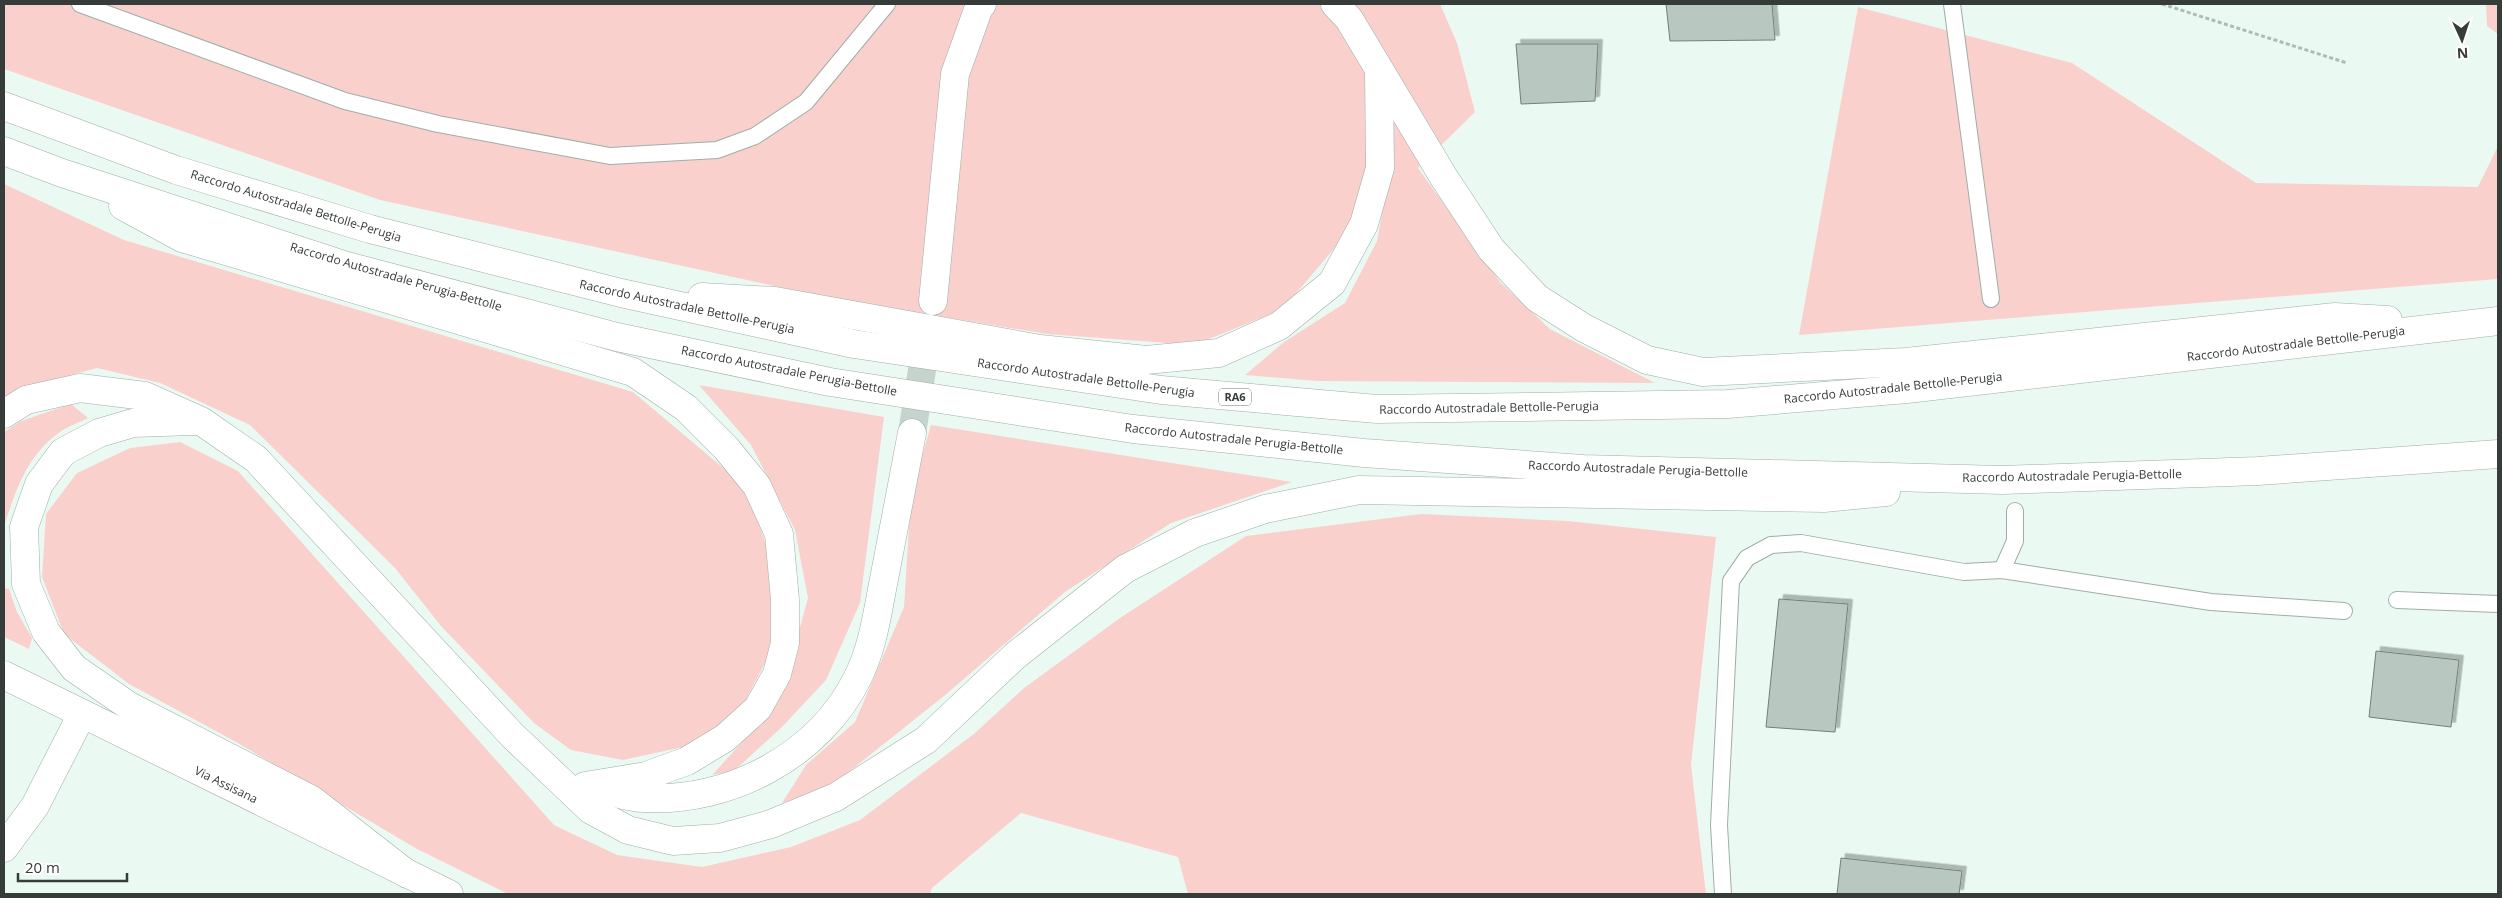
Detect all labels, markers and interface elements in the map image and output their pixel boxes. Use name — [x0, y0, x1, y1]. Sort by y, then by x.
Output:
north arrow — [2437, 15, 2487, 65]
text: N — [2457, 44, 2469, 63]
street label: Raccordo Autostradale Bettolle-Perugia — [189, 165, 404, 246]
street label: Raccordo Autostradale Perugia-Bettolle — [288, 238, 504, 315]
street label: Raccordo Autostradale Bettolle-Perugia — [578, 275, 796, 338]
street label: Raccordo Autostradale Bettolle-Perugia — [2186, 322, 2406, 365]
street label: Raccordo Autostradale Perugia-Bettolle — [680, 341, 899, 400]
street label: Raccordo Autostradale Bettolle-Perugia — [976, 354, 1196, 401]
street label: Raccordo Autostradale Bettolle-Perugia — [1783, 368, 2003, 407]
road number: RA6 — [1219, 388, 1251, 406]
street label: Raccordo Autostradale Bettolle-Perugia — [1379, 397, 1599, 418]
street label: Raccordo Autostradale Perugia-Bettolle — [1124, 419, 1344, 458]
street label: Raccordo Autostradale Perugia-Bettolle — [1528, 456, 1748, 481]
street label: Raccordo Autostradale Perugia-Bettolle — [1962, 465, 2182, 486]
street label: Via Assisana — [192, 762, 261, 807]
scale bar — [18, 850, 126, 882]
text: 20 m — [25, 857, 60, 877]

